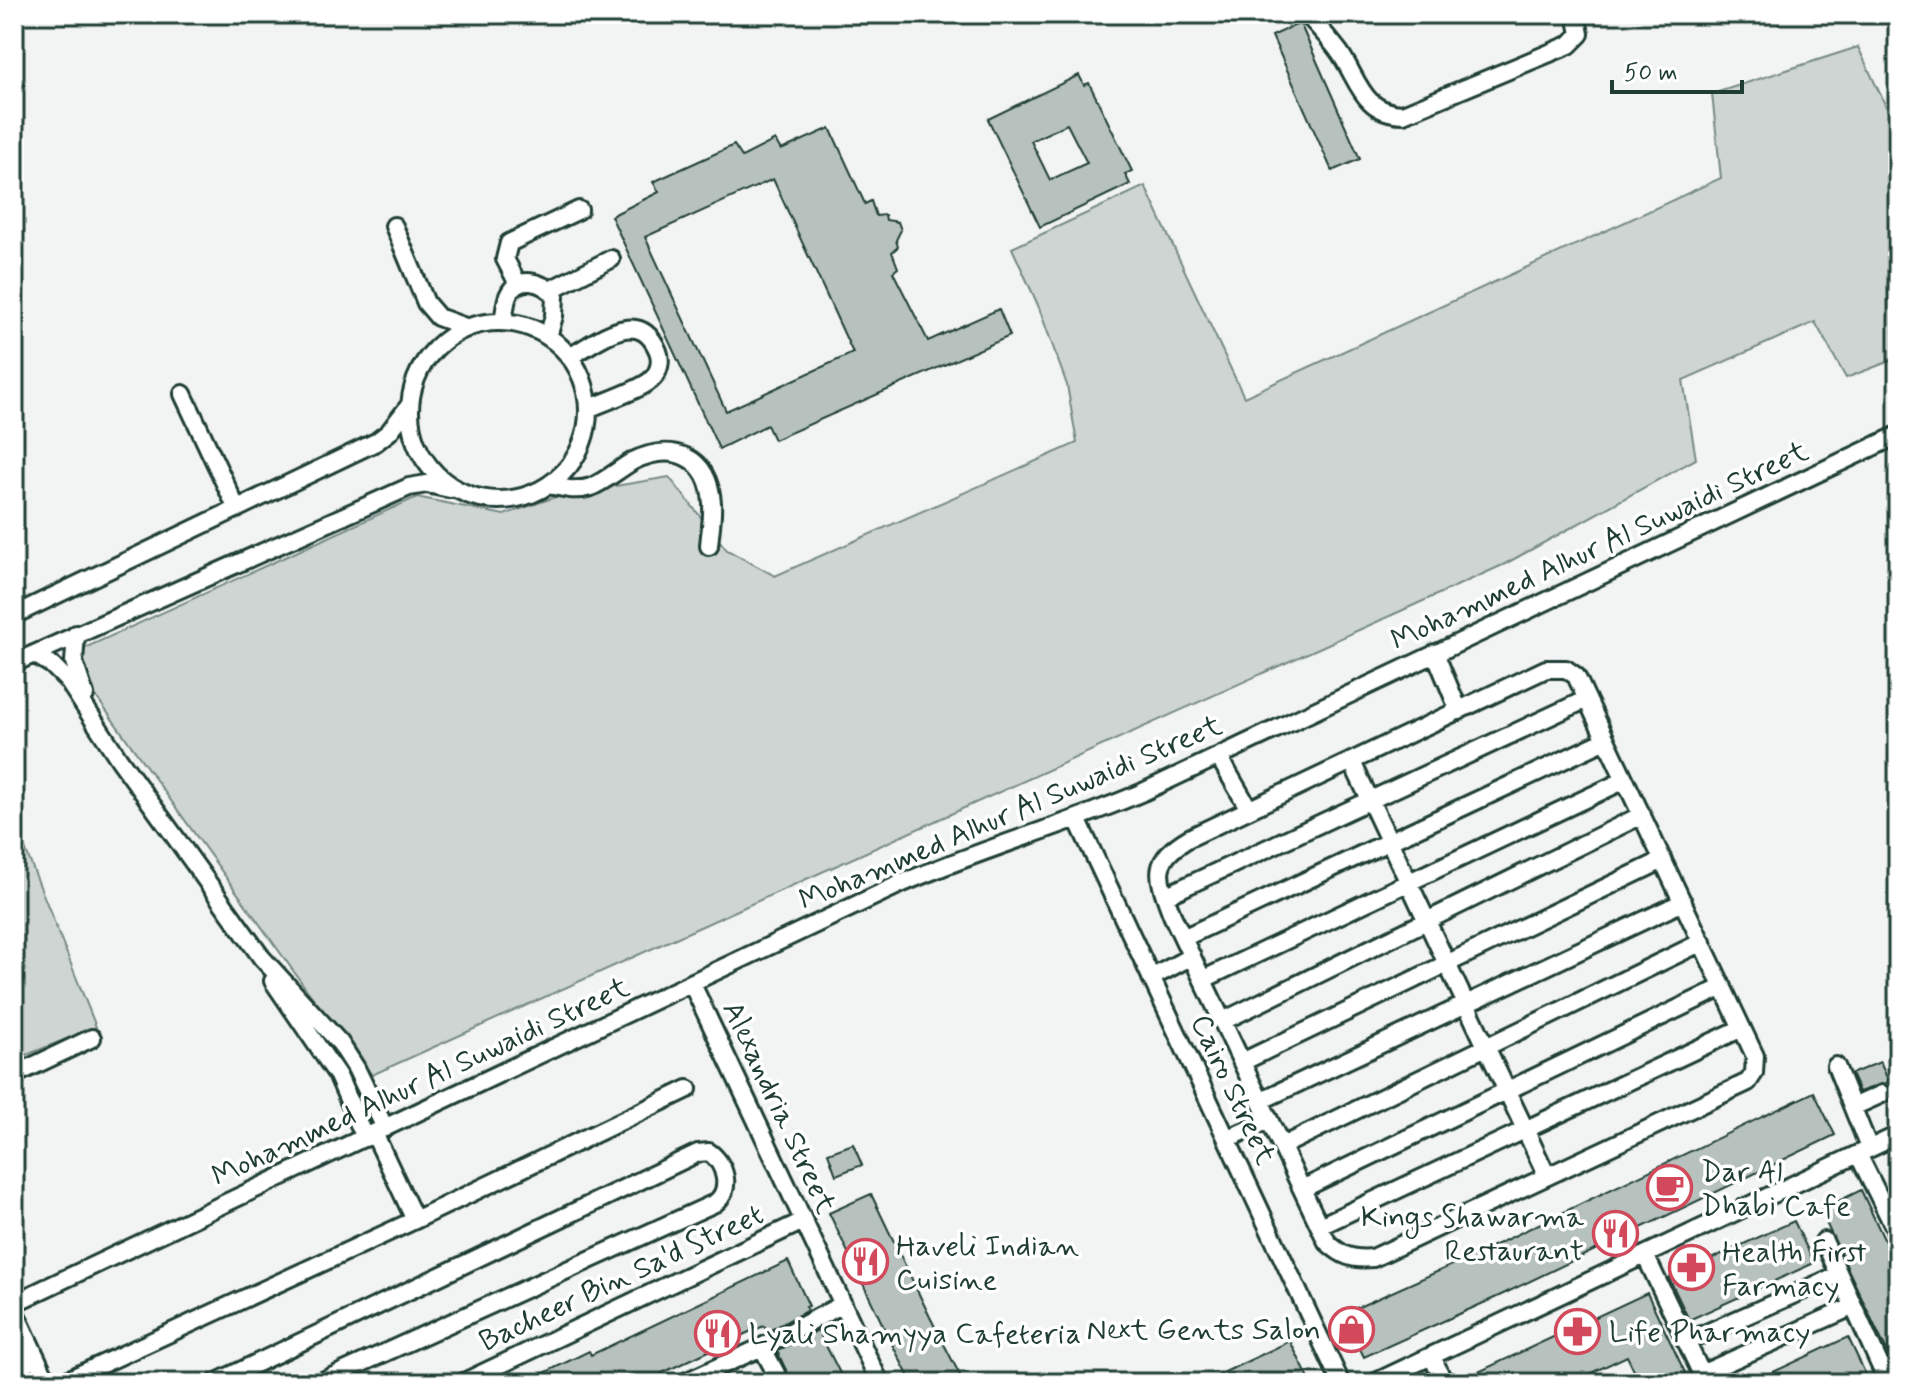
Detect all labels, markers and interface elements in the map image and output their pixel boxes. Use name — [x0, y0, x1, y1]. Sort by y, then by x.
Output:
scale bar — [1612, 44, 1742, 94]
text: 50 m — [1624, 58, 1678, 89]
street label: Mohammed Alhur Al Suwaidi Street — [1385, 432, 1815, 660]
street label: Mohammed Alhur Al Suwaidi Street — [793, 706, 1228, 920]
street label: Mohammed Alhur Al Suwaidi Street — [206, 968, 636, 1196]
street label: Alexandria Street — [712, 995, 845, 1220]
street label: Cairo Street — [1181, 1008, 1285, 1171]
place label: Dar Al Dhabi Cafe — [1701, 1153, 1851, 1226]
cafe icon: Dar Al Dhabi Cafe — [1646, 1164, 1694, 1212]
street label: Bacheer Bin Sa'd Street — [473, 1195, 770, 1361]
place label: Kings Shawarma Restaurant — [1361, 1198, 1585, 1271]
restaurant icon: Kings Shawarma Restaurant — [1591, 1209, 1639, 1257]
place label: Haveli Indian Cuisine — [896, 1227, 1080, 1300]
place label: Health First Farmacy — [1722, 1233, 1867, 1306]
restaurant icon: Haveli Indian Cuisine — [841, 1238, 889, 1286]
pharmacy icon: Health First Farmacy — [1667, 1244, 1715, 1292]
shop icon: Next Gents Salon — [1328, 1305, 1376, 1353]
pharmacy icon: Life Pharmacy — [1554, 1307, 1602, 1355]
restaurant icon: Lyali Shamyya Cafeteria — [694, 1309, 742, 1357]
place label: Next Gents Salon — [1086, 1311, 1321, 1350]
place label: Life Pharmacy — [1609, 1313, 1810, 1352]
place label: Lyali Shamyya Cafeteria — [749, 1315, 1081, 1354]

